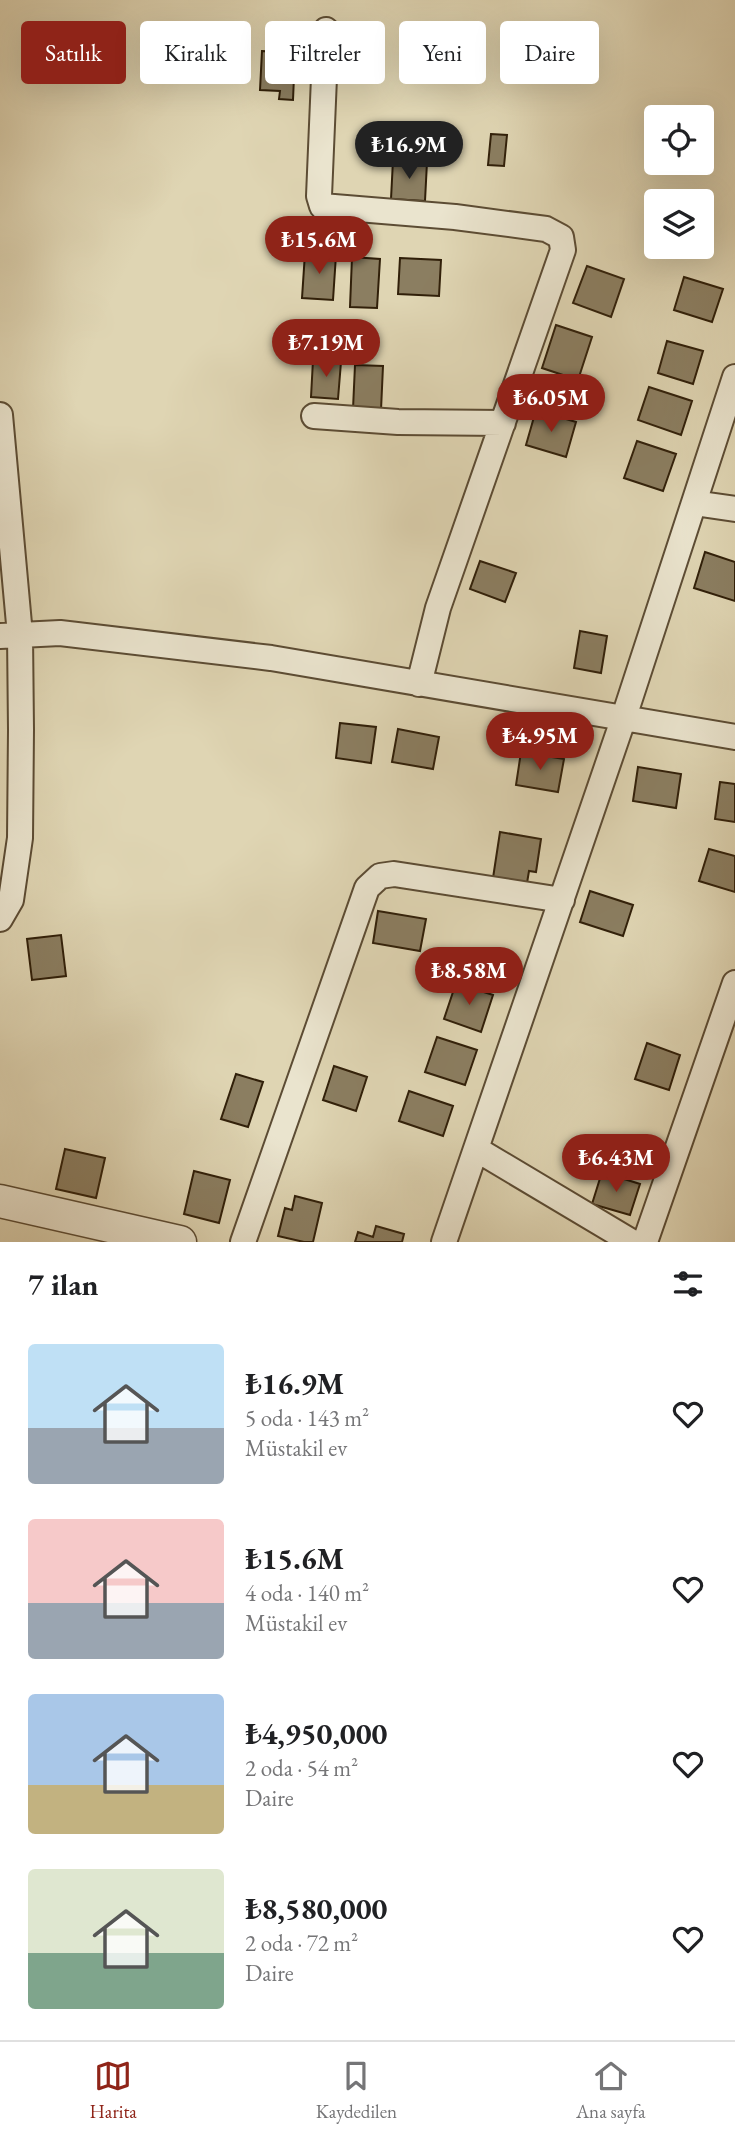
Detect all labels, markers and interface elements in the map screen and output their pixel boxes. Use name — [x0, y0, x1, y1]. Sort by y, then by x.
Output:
chip: Satılık — [21, 21, 126, 84]
chip: Kiralık — [140, 21, 251, 84]
chip: Filtreler — [265, 21, 385, 84]
chip: Yeni — [399, 21, 486, 84]
chip: Daire — [500, 21, 599, 84]
map controls — [644, 105, 714, 259]
button: locate — [644, 105, 714, 175]
pin: ₺16.9M — [352, 122, 466, 181]
text: ₺16.9M — [371, 129, 447, 159]
button: layers — [644, 189, 714, 259]
pin: ₺15.6M — [262, 216, 376, 276]
text: ₺15.6M — [281, 224, 357, 254]
pin: ₺7.19M — [269, 320, 383, 379]
text: ₺7.19M — [288, 327, 364, 357]
pin: ₺6.05M — [494, 374, 608, 434]
text: ₺6.05M — [513, 382, 589, 412]
pin: ₺4.95M — [483, 712, 597, 772]
text: ₺4.95M — [502, 720, 578, 750]
pin: ₺8.58M — [412, 948, 526, 1007]
text: ₺8.58M — [431, 955, 507, 985]
pin: ₺6.43M — [559, 1134, 673, 1194]
text: ₺6.43M — [578, 1142, 654, 1172]
text: 7 ilan — [28, 1265, 99, 1304]
icon: filters — [669, 1265, 707, 1303]
text: ₺16.9M — [245, 1364, 344, 1403]
icon: home — [84, 1372, 168, 1456]
icon: heart — [669, 1395, 707, 1433]
text: 5 oda · 143 m² — [245, 1403, 369, 1433]
text: Müstakil ev — [245, 1433, 347, 1463]
text: ₺15.6M — [245, 1539, 344, 1578]
icon: home — [84, 1547, 168, 1631]
icon: heart — [669, 1570, 707, 1608]
text: 4 oda · 140 m² — [245, 1578, 369, 1608]
text: Müstakil ev — [245, 1608, 347, 1638]
text: ₺4,950,000 — [245, 1714, 387, 1753]
icon: home — [84, 1722, 168, 1806]
icon: heart — [669, 1745, 707, 1783]
text: 2 oda · 54 m² — [245, 1753, 358, 1783]
text: Daire — [245, 1783, 294, 1813]
text: ₺8,580,000 — [245, 1889, 387, 1928]
icon: home — [84, 1897, 168, 1981]
icon: heart — [669, 1920, 707, 1958]
text: 2 oda · 72 m² — [245, 1928, 358, 1958]
text: Daire — [245, 1958, 294, 1988]
tab: Harita — [89, 2057, 137, 2124]
tab: Kaydedilen — [316, 2057, 397, 2124]
tab: Ana sayfa — [576, 2057, 646, 2124]

